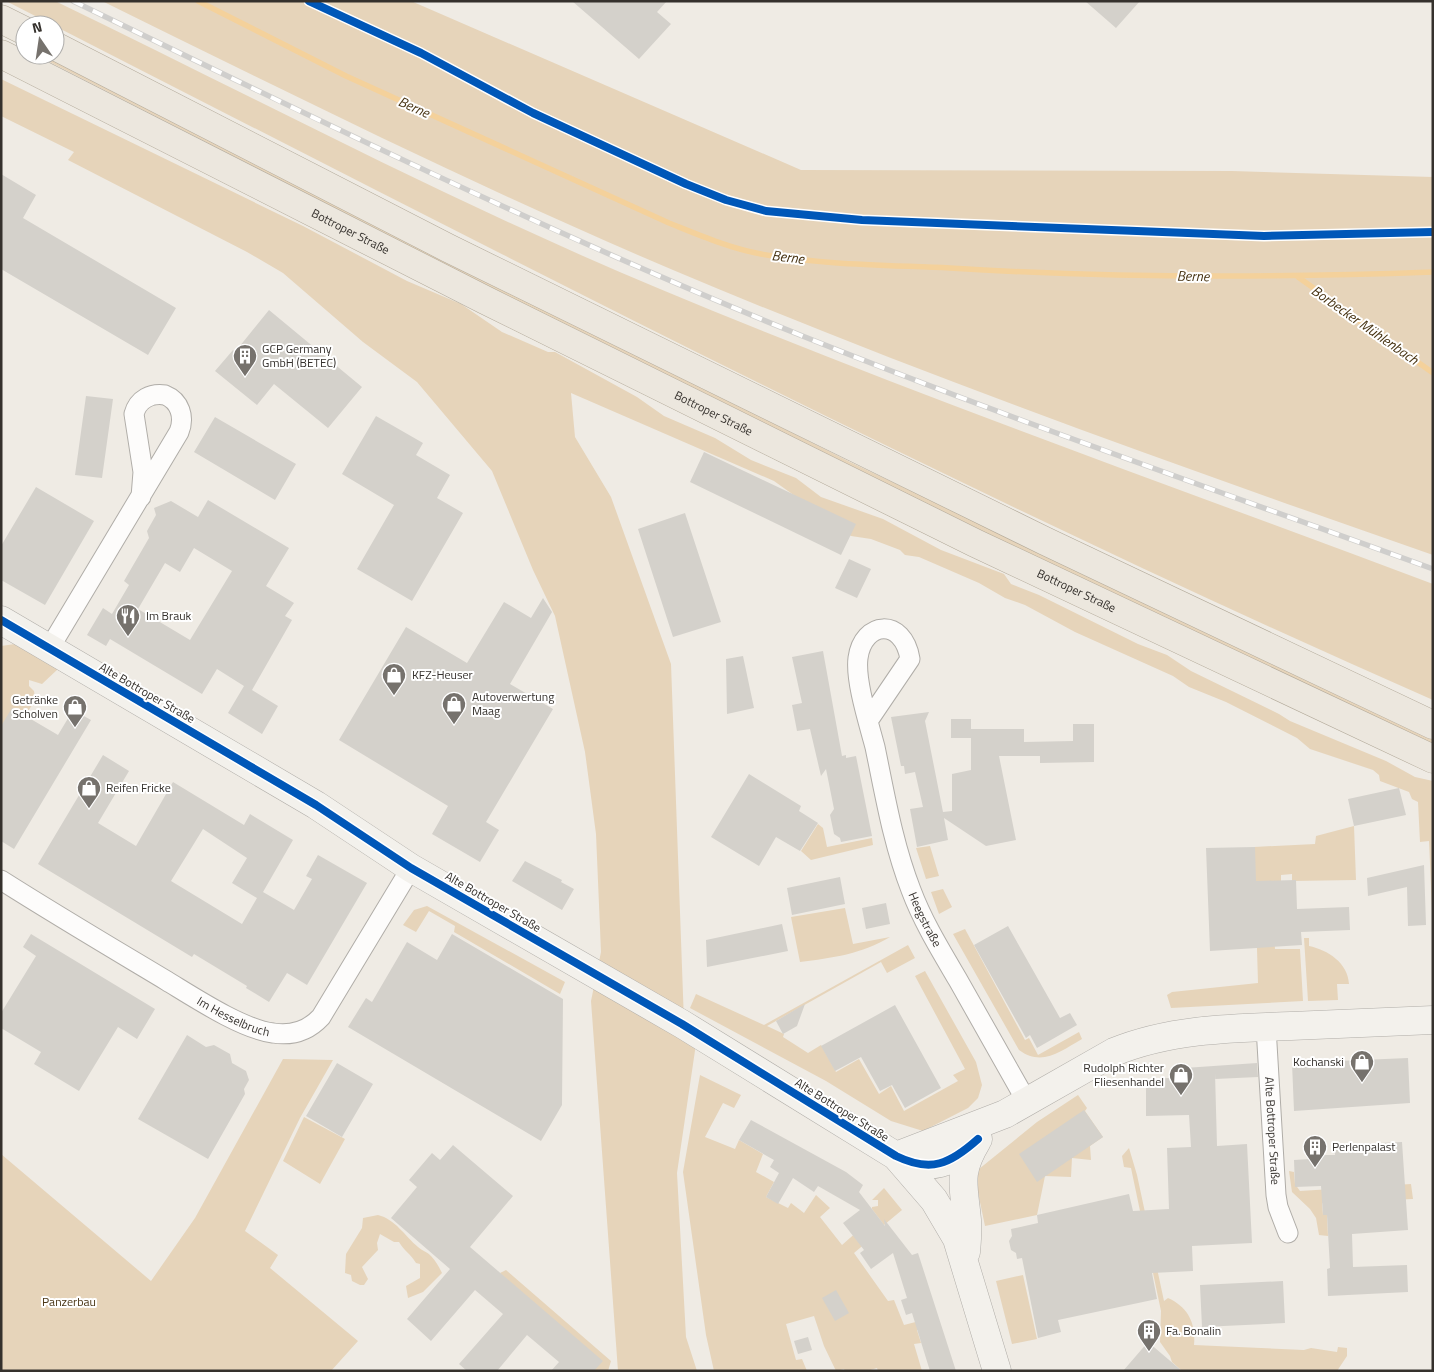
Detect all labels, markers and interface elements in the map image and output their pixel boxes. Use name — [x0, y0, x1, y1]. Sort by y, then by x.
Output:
north arrow — [15, 15, 65, 65]
text: N — [30, 16, 44, 38]
water label: Berne — [395, 90, 435, 123]
street label: Bottroper Straße — [308, 203, 393, 259]
water label: Berne — [771, 244, 807, 269]
water label: Berne — [1177, 265, 1211, 286]
water label: Borbecker Mühlenbach — [1307, 280, 1424, 370]
place label: GCP Germany GmbH (BETEC) — [262, 339, 336, 372]
building icon: GCP Germany GmbH (BETEC) — [232, 343, 258, 377]
street label: Bottroper Straße — [671, 385, 756, 440]
street label: Bottroper Straße — [1034, 564, 1119, 617]
restaurant icon: Im Brauk — [115, 603, 141, 637]
place label: Im Brauk — [146, 606, 192, 625]
street label: Alte Bottroper Straße — [96, 657, 199, 728]
shop icon: KFZ-Heuser — [381, 662, 407, 696]
place label: KFZ-Heuser — [412, 665, 473, 684]
place label: Autoverwertung Maag — [472, 687, 554, 720]
place label: Getränke Scholven — [12, 690, 58, 723]
shop icon: Autoverwertung Maag — [441, 691, 467, 725]
shop icon: Getränke Scholven — [62, 694, 88, 728]
shop icon: Reifen Fricke — [76, 775, 102, 809]
place label: Reifen Fricke — [106, 778, 171, 797]
street label: Alte Bottroper Straße — [442, 866, 545, 937]
street label: Heegstraße — [904, 889, 947, 950]
street label: Im Hesselbruch — [193, 991, 272, 1041]
shop icon: Kochanski — [1349, 1049, 1375, 1083]
place label: Kochanski — [1293, 1052, 1344, 1071]
place label: Rudolph Richter Fliesenhandel — [1083, 1058, 1164, 1091]
shop icon: Rudolph Richter Fliesenhandel — [1168, 1062, 1194, 1096]
street label: Alte Bottroper Straße — [791, 1073, 893, 1146]
street label: Alte Bottroper Straße — [1260, 1076, 1285, 1185]
building icon: Perlenpalast — [1302, 1134, 1328, 1168]
place label: Perlenpalast — [1332, 1137, 1396, 1156]
park label: Panzerbau — [42, 1292, 96, 1311]
building icon: Fa. Bonalin — [1136, 1318, 1162, 1352]
place label: Fa. Bonalin — [1166, 1321, 1221, 1340]

